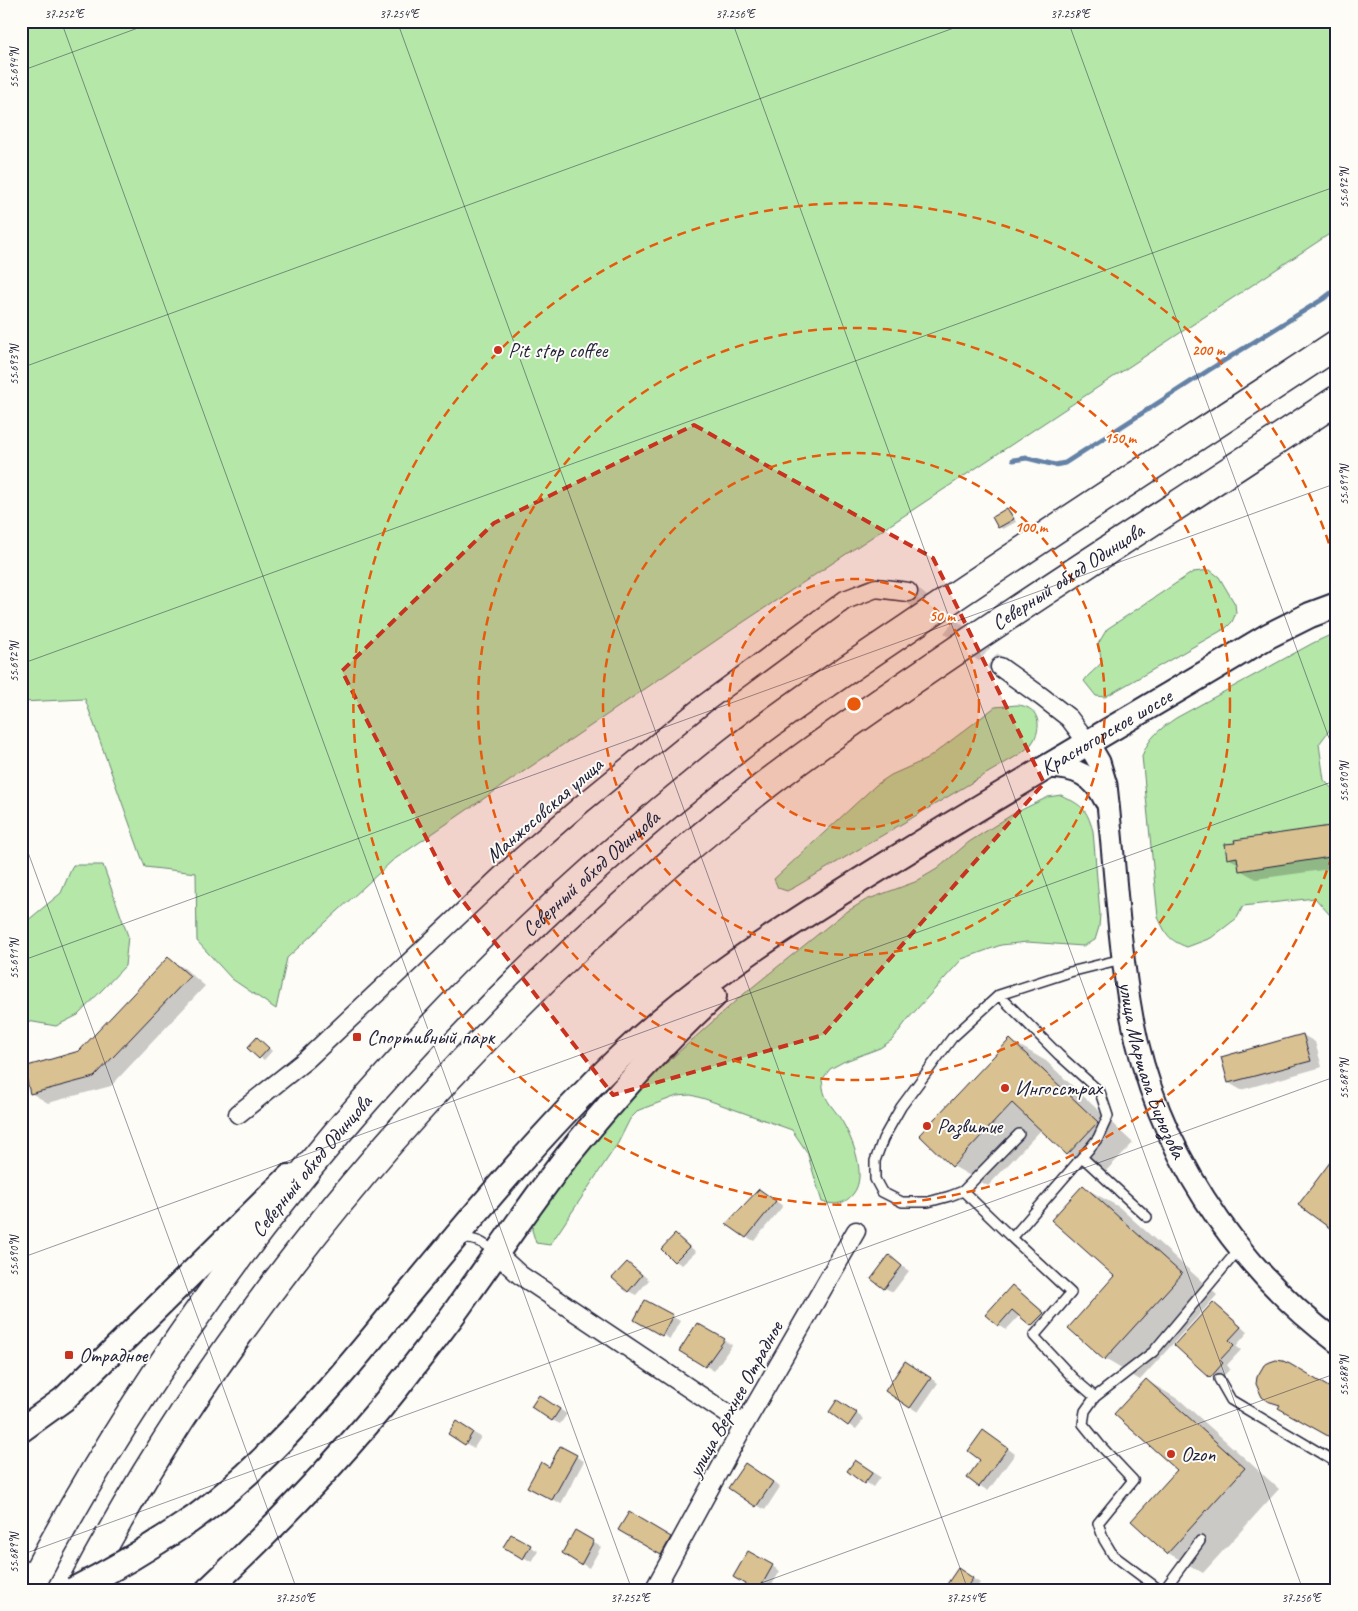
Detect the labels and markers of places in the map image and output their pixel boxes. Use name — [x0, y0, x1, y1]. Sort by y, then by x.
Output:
place label: Pit stop coffee — [508, 337, 609, 363]
marker: Pit stop coffee — [492, 344, 504, 356]
centre of rings — [845, 695, 863, 713]
place label: Спортивный парк — [367, 1024, 496, 1050]
marker: Спортивный парк — [351, 1031, 363, 1043]
place label: Ингосстрах — [1015, 1075, 1104, 1101]
marker: Ингосстрах — [999, 1082, 1011, 1094]
place label: Развитие — [937, 1113, 1004, 1140]
marker: Развитие — [921, 1120, 933, 1132]
place label: Отрадное — [79, 1342, 149, 1368]
marker: Отрадное — [63, 1349, 75, 1361]
place label: Ozon — [1181, 1441, 1216, 1467]
marker: Ozon — [1165, 1448, 1177, 1460]

